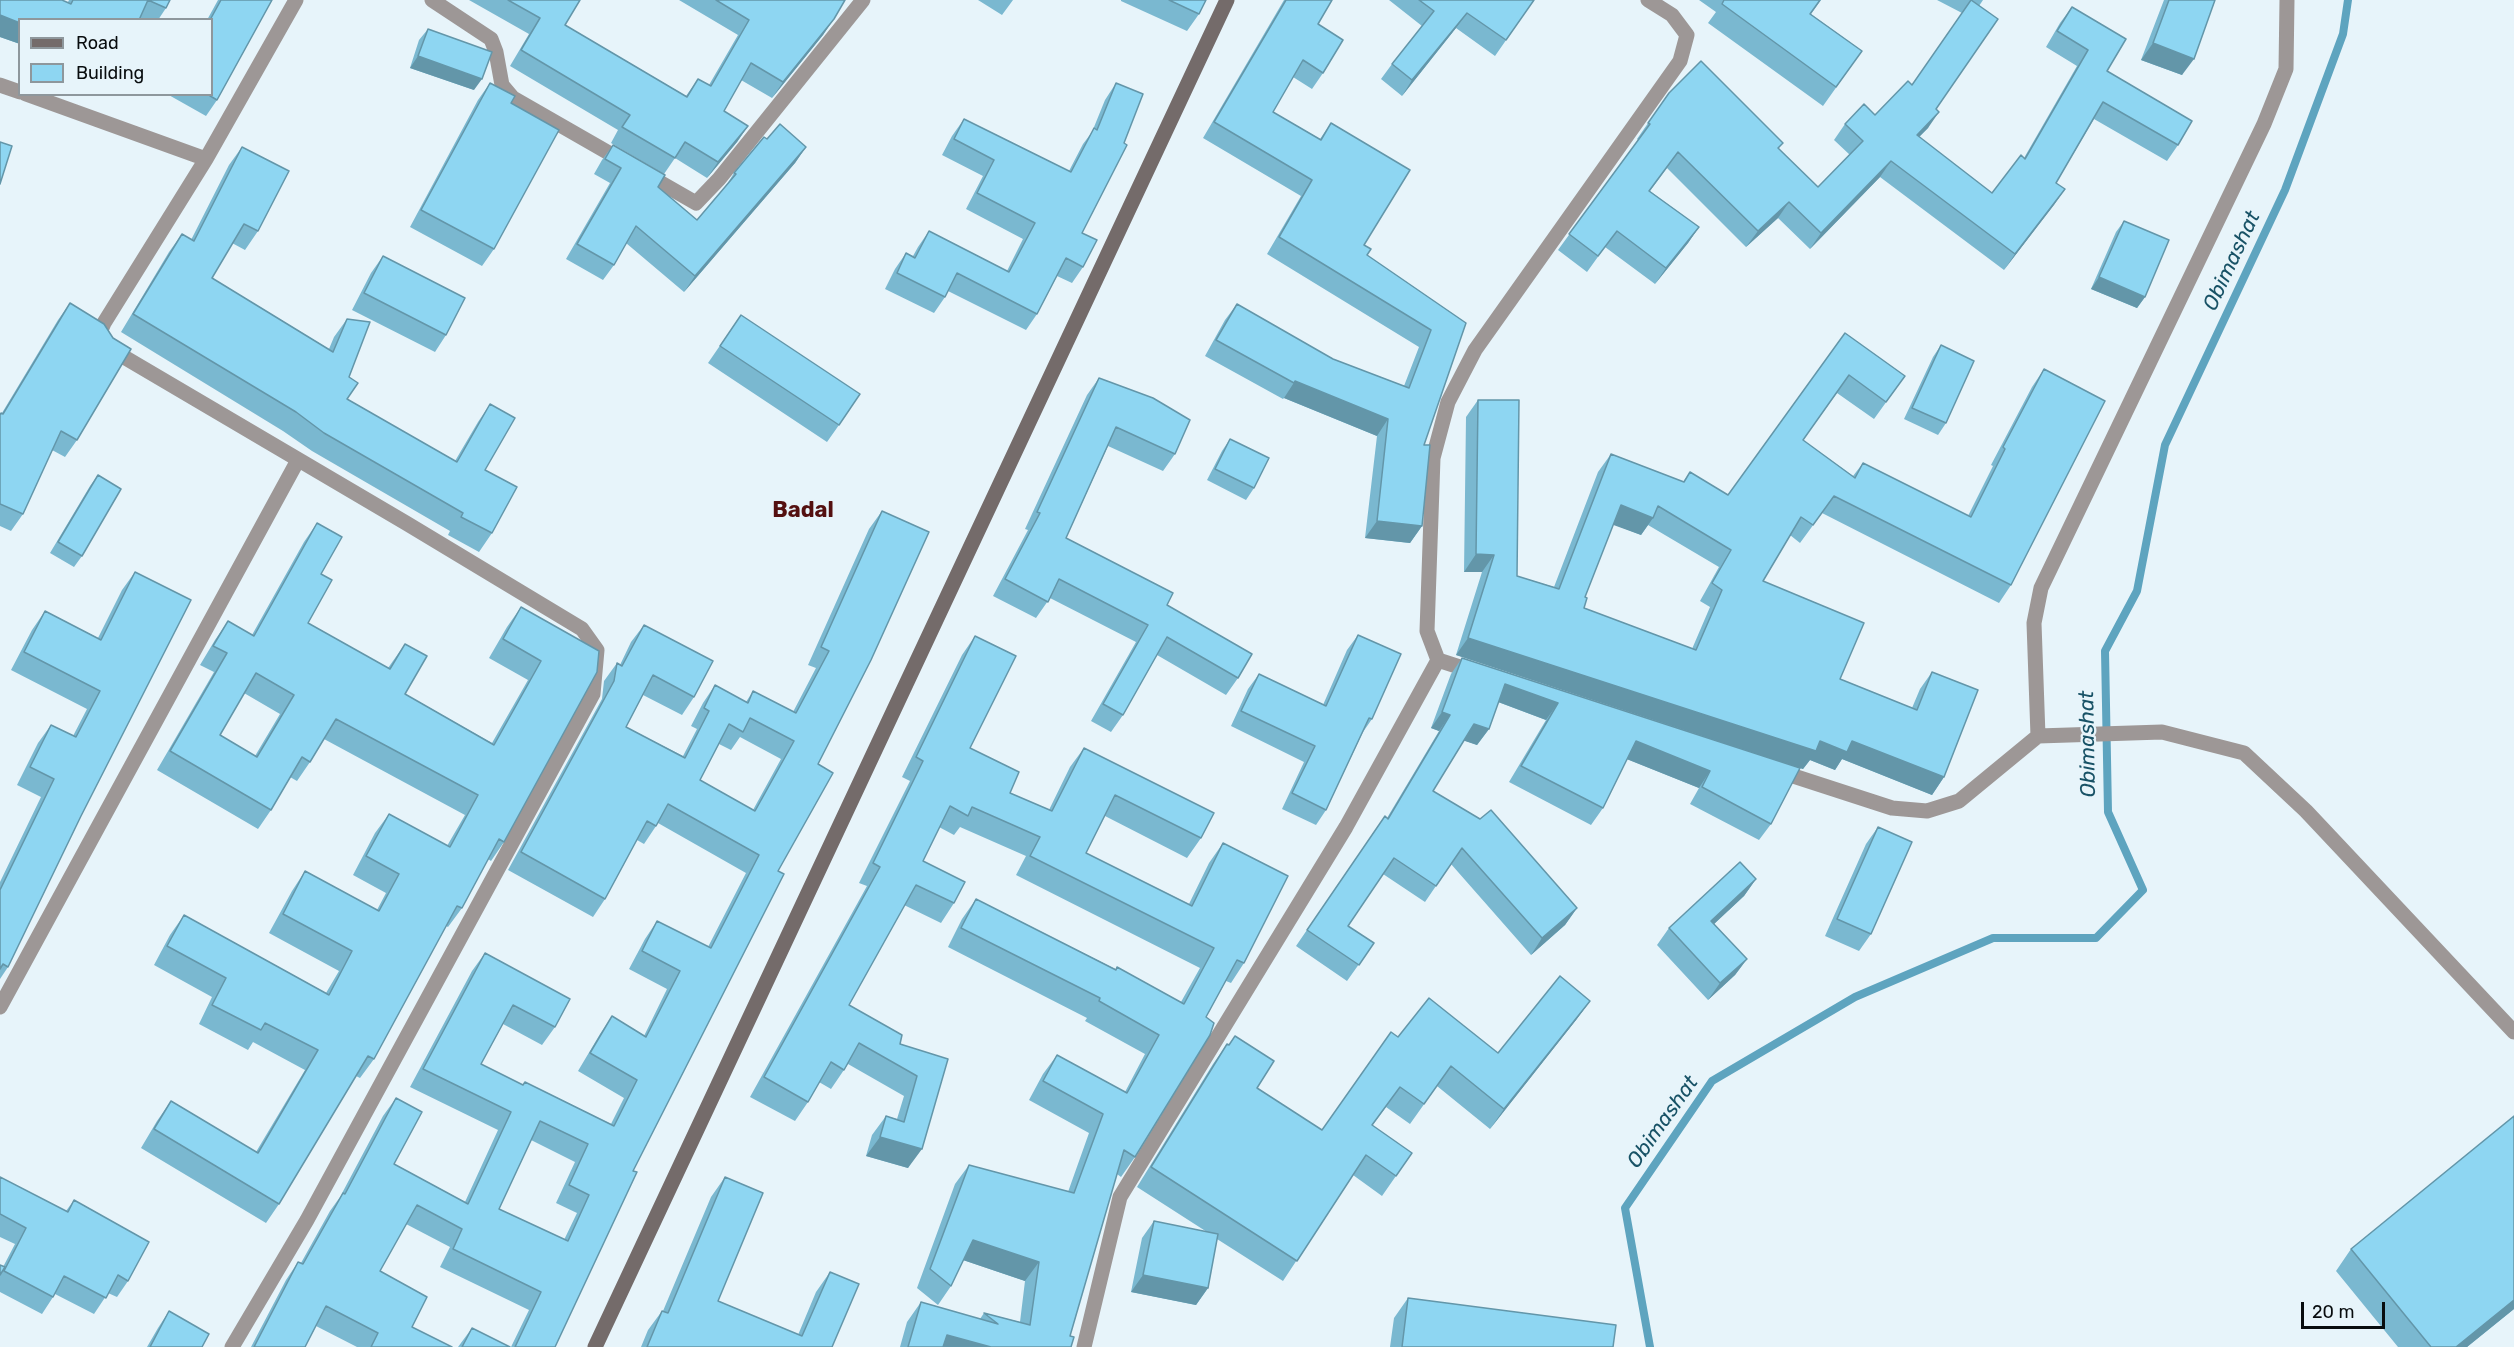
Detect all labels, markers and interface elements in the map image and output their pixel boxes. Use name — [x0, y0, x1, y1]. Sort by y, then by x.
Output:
legend — [18, 18, 213, 96]
text: Road — [76, 32, 119, 54]
text: Building — [76, 62, 144, 84]
water label: Obimashat — [2198, 207, 2266, 315]
district label: Badal — [772, 498, 834, 524]
water label: Obimashat — [2074, 690, 2102, 798]
water label: Obimashat — [1622, 1071, 1704, 1173]
scale bar — [2304, 1290, 2388, 1328]
text: 20 m — [2312, 1301, 2354, 1323]

